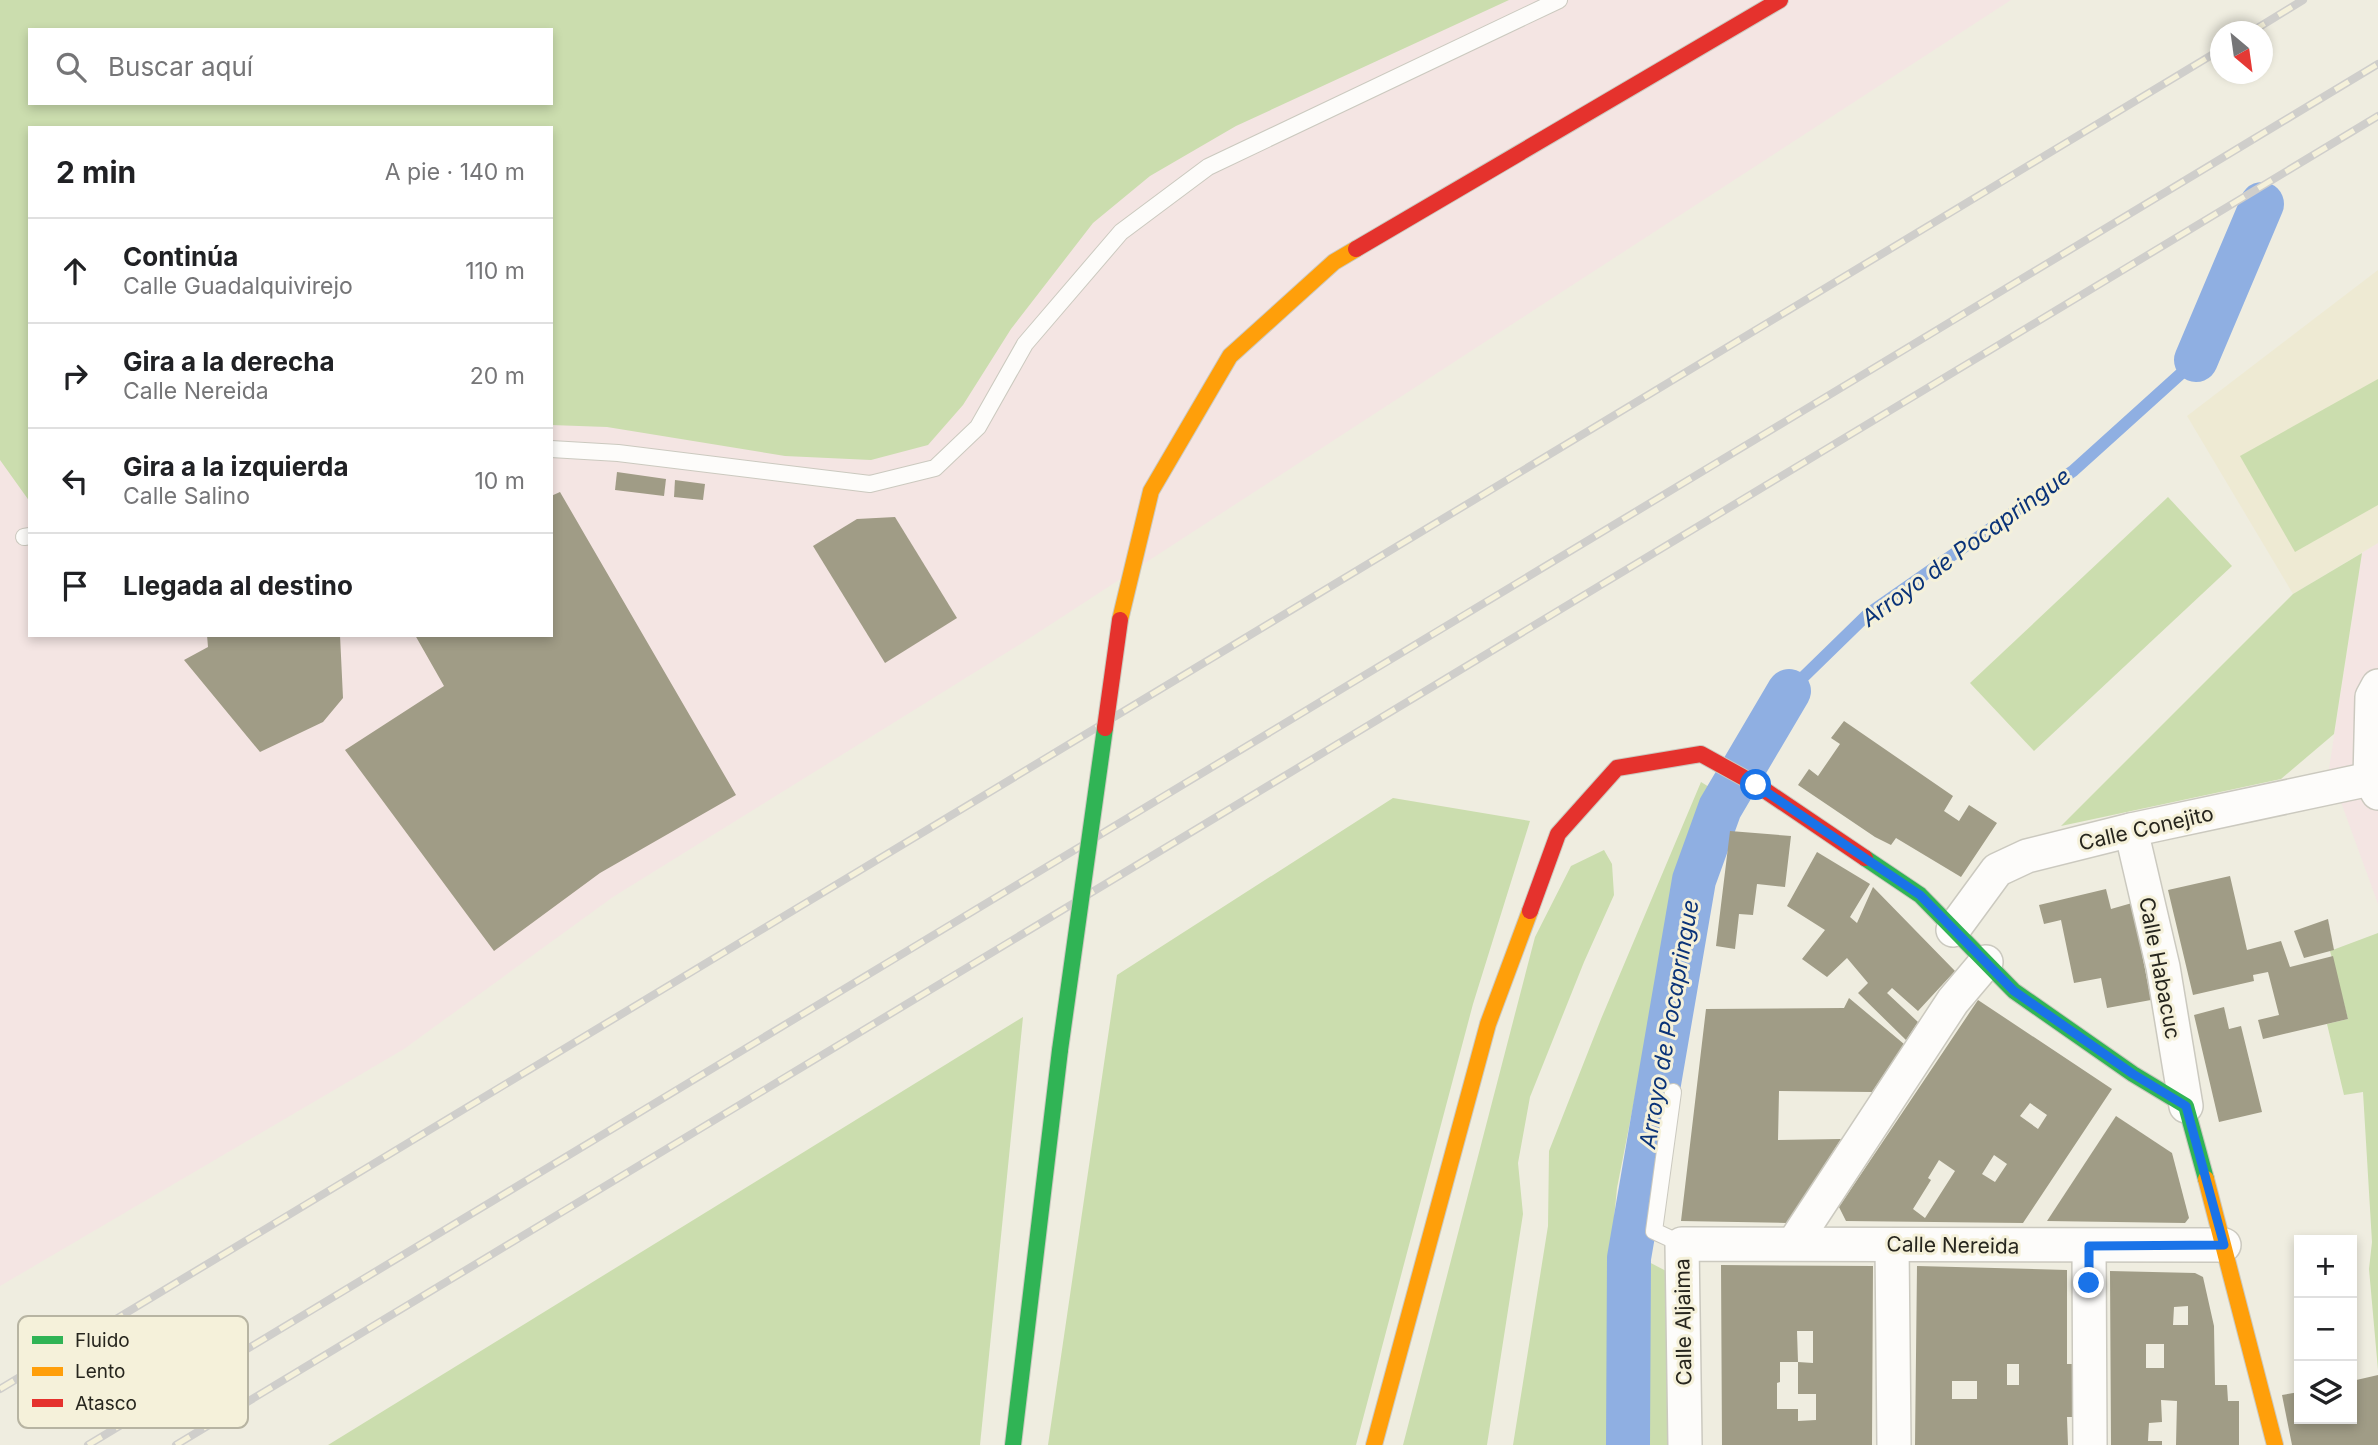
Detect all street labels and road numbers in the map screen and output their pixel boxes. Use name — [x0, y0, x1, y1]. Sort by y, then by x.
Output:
street label: Calle Conejito — [2076, 800, 2216, 856]
street label: Calle Habacuc — [2134, 895, 2186, 1041]
street label: Calle Nereida — [1886, 1231, 2020, 1259]
street label: Calle Aljaima — [1669, 1258, 1697, 1386]

